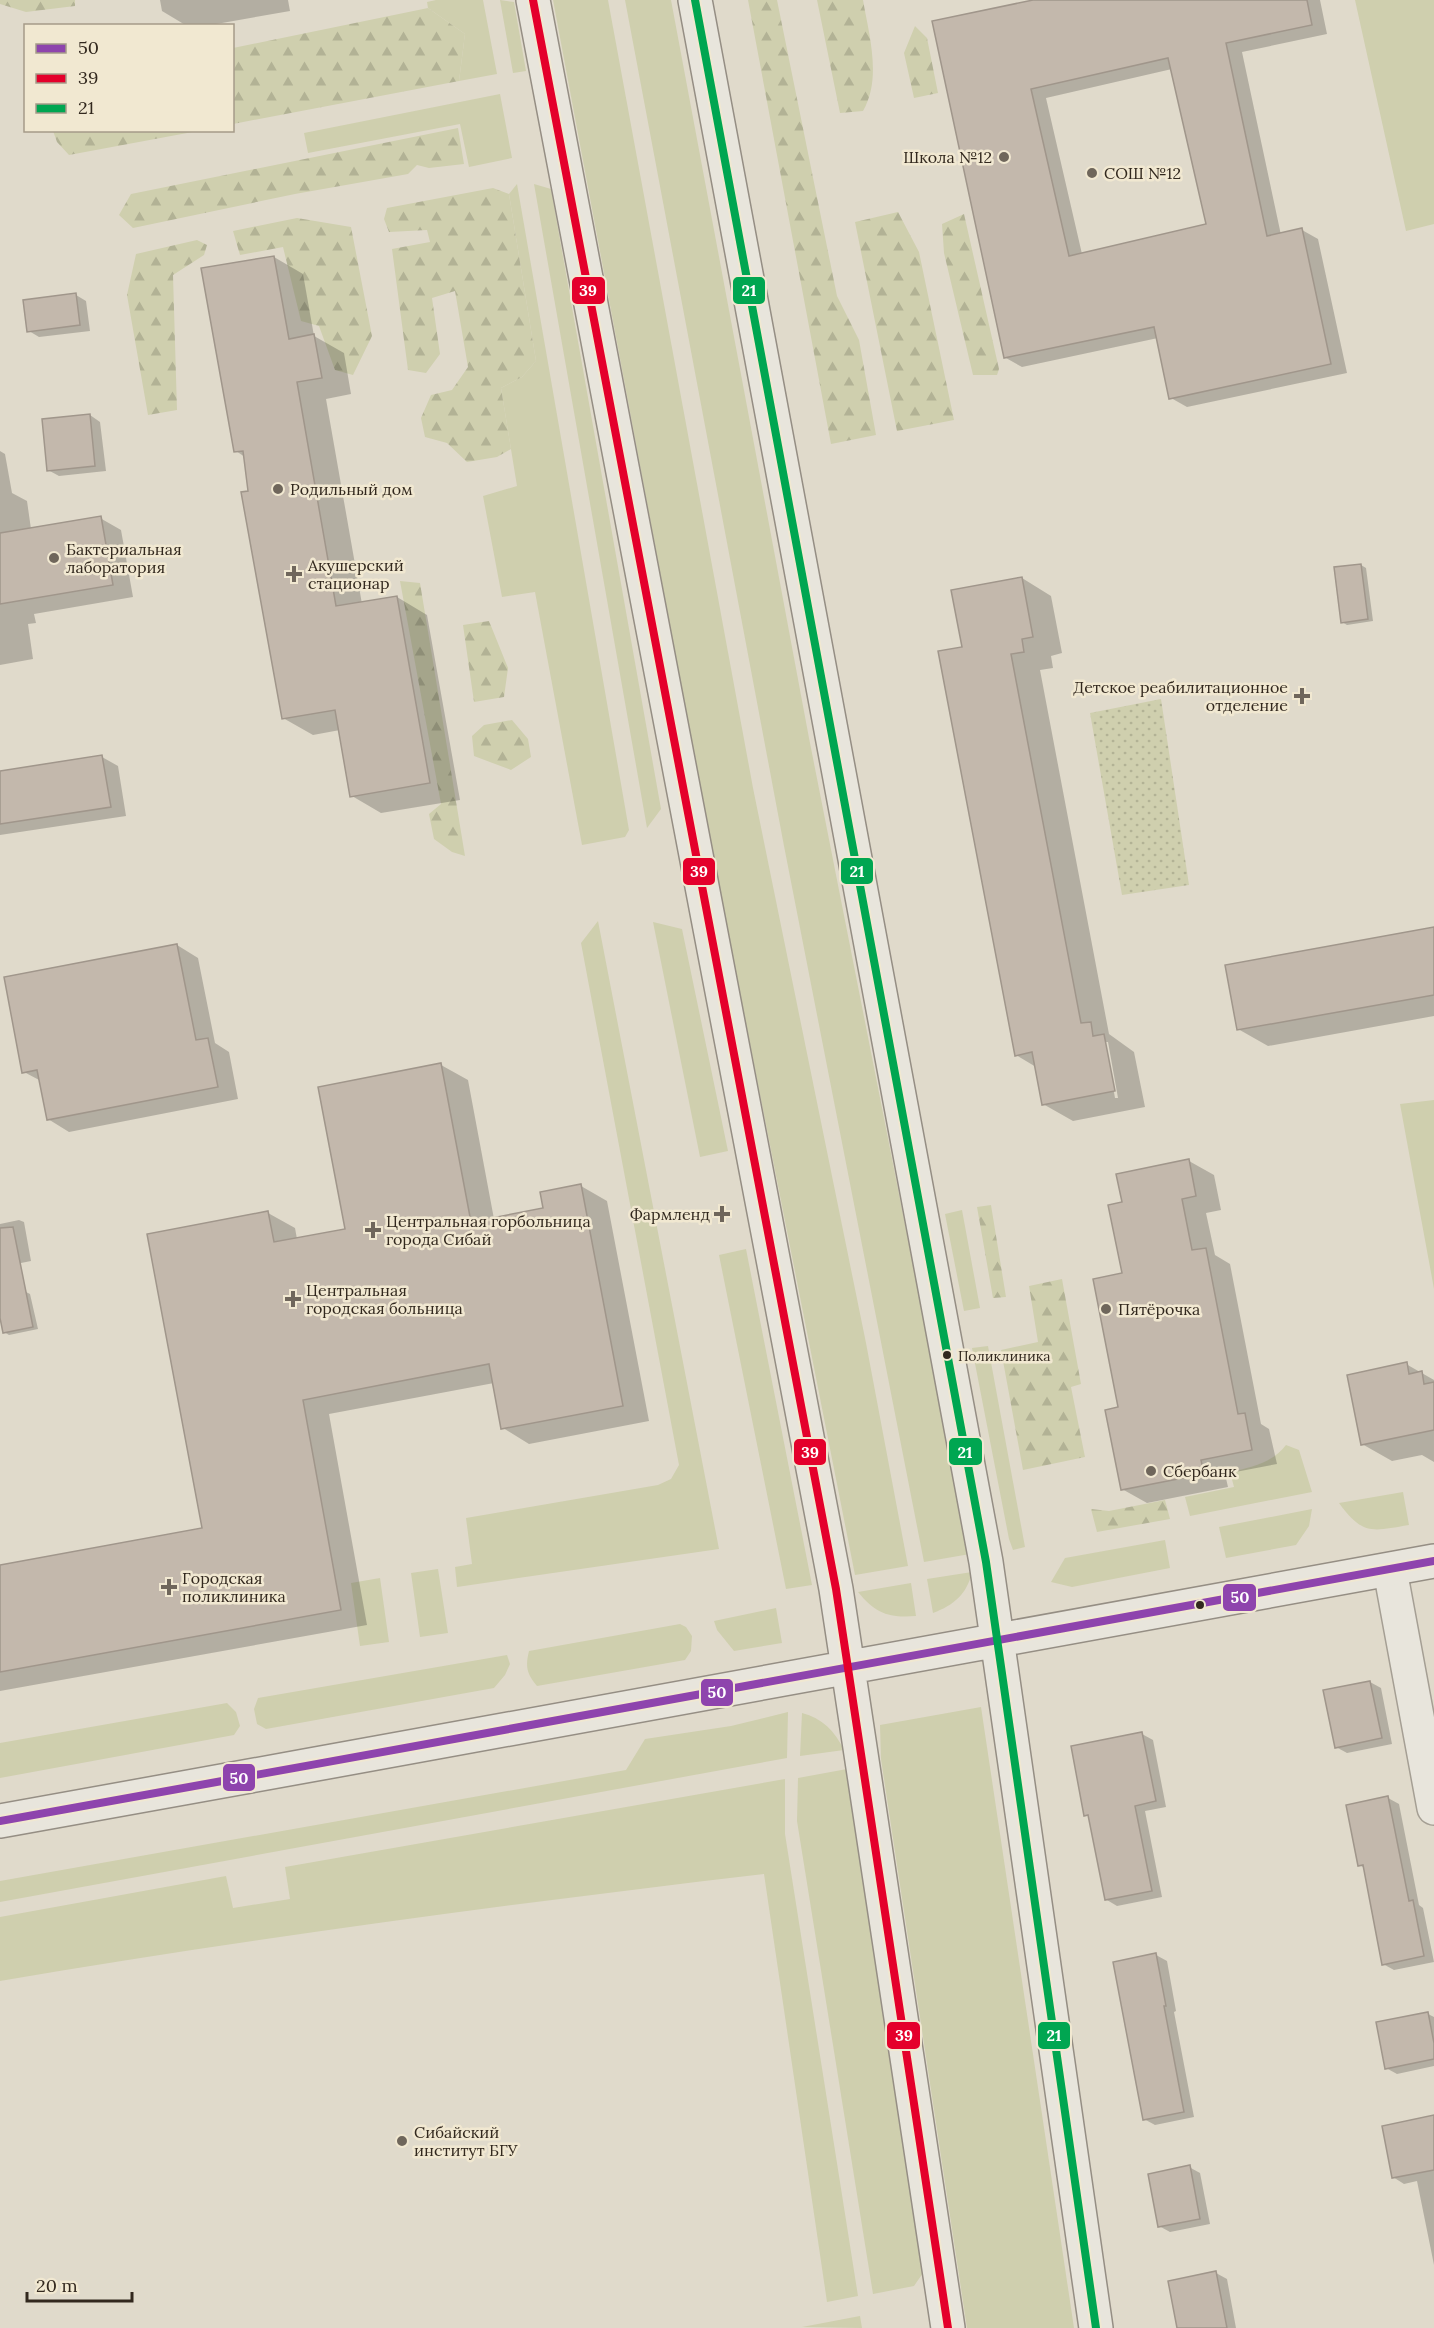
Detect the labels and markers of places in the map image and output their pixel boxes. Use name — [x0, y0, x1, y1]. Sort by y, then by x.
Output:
place label: Школа №12 — [903, 147, 992, 167]
marker: Школа №12 — [997, 150, 1011, 164]
place label: СОШ №12 — [1104, 163, 1181, 183]
marker: СОШ №12 — [1085, 166, 1099, 180]
place label: Родильный дом — [290, 479, 413, 499]
marker: Родильный дом — [271, 482, 285, 496]
place label: Бактериальная лаборатория — [66, 539, 182, 577]
marker: Бактериальная лаборатория — [47, 551, 61, 565]
place label: Акушерский стационар — [307, 555, 404, 593]
marker: Акушерский стационар — [285, 565, 303, 583]
place label: Детское реабилитационное отделение — [1073, 677, 1288, 715]
marker: Детское реабилитационное отделение — [1293, 687, 1311, 705]
place label: Фармленд — [630, 1204, 711, 1224]
marker: Фармленд — [715, 1207, 729, 1221]
place label: Центральная горбольница города Сибай — [386, 1211, 591, 1249]
marker: Центральная горбольница города Сибай — [364, 1221, 382, 1239]
place label: Центральная городская больница — [306, 1280, 463, 1318]
marker: Центральная городская больница — [284, 1290, 302, 1308]
place label: Пятёрочка — [1118, 1299, 1200, 1319]
marker: Пятёрочка — [1099, 1302, 1113, 1316]
place label: Поликлиника — [958, 1347, 1050, 1365]
marker: Поликлиника — [941, 1349, 953, 1361]
place label: Сбербанк — [1163, 1461, 1237, 1481]
marker: Сбербанк — [1144, 1464, 1158, 1478]
place label: Городская поликлиника — [182, 1568, 286, 1606]
marker: Городская поликлиника — [160, 1578, 178, 1596]
unlabelled marker — [1194, 1599, 1206, 1611]
place label: Сибайский институт БГУ — [414, 2122, 518, 2160]
marker: Сибайский институт БГУ — [395, 2134, 409, 2148]

